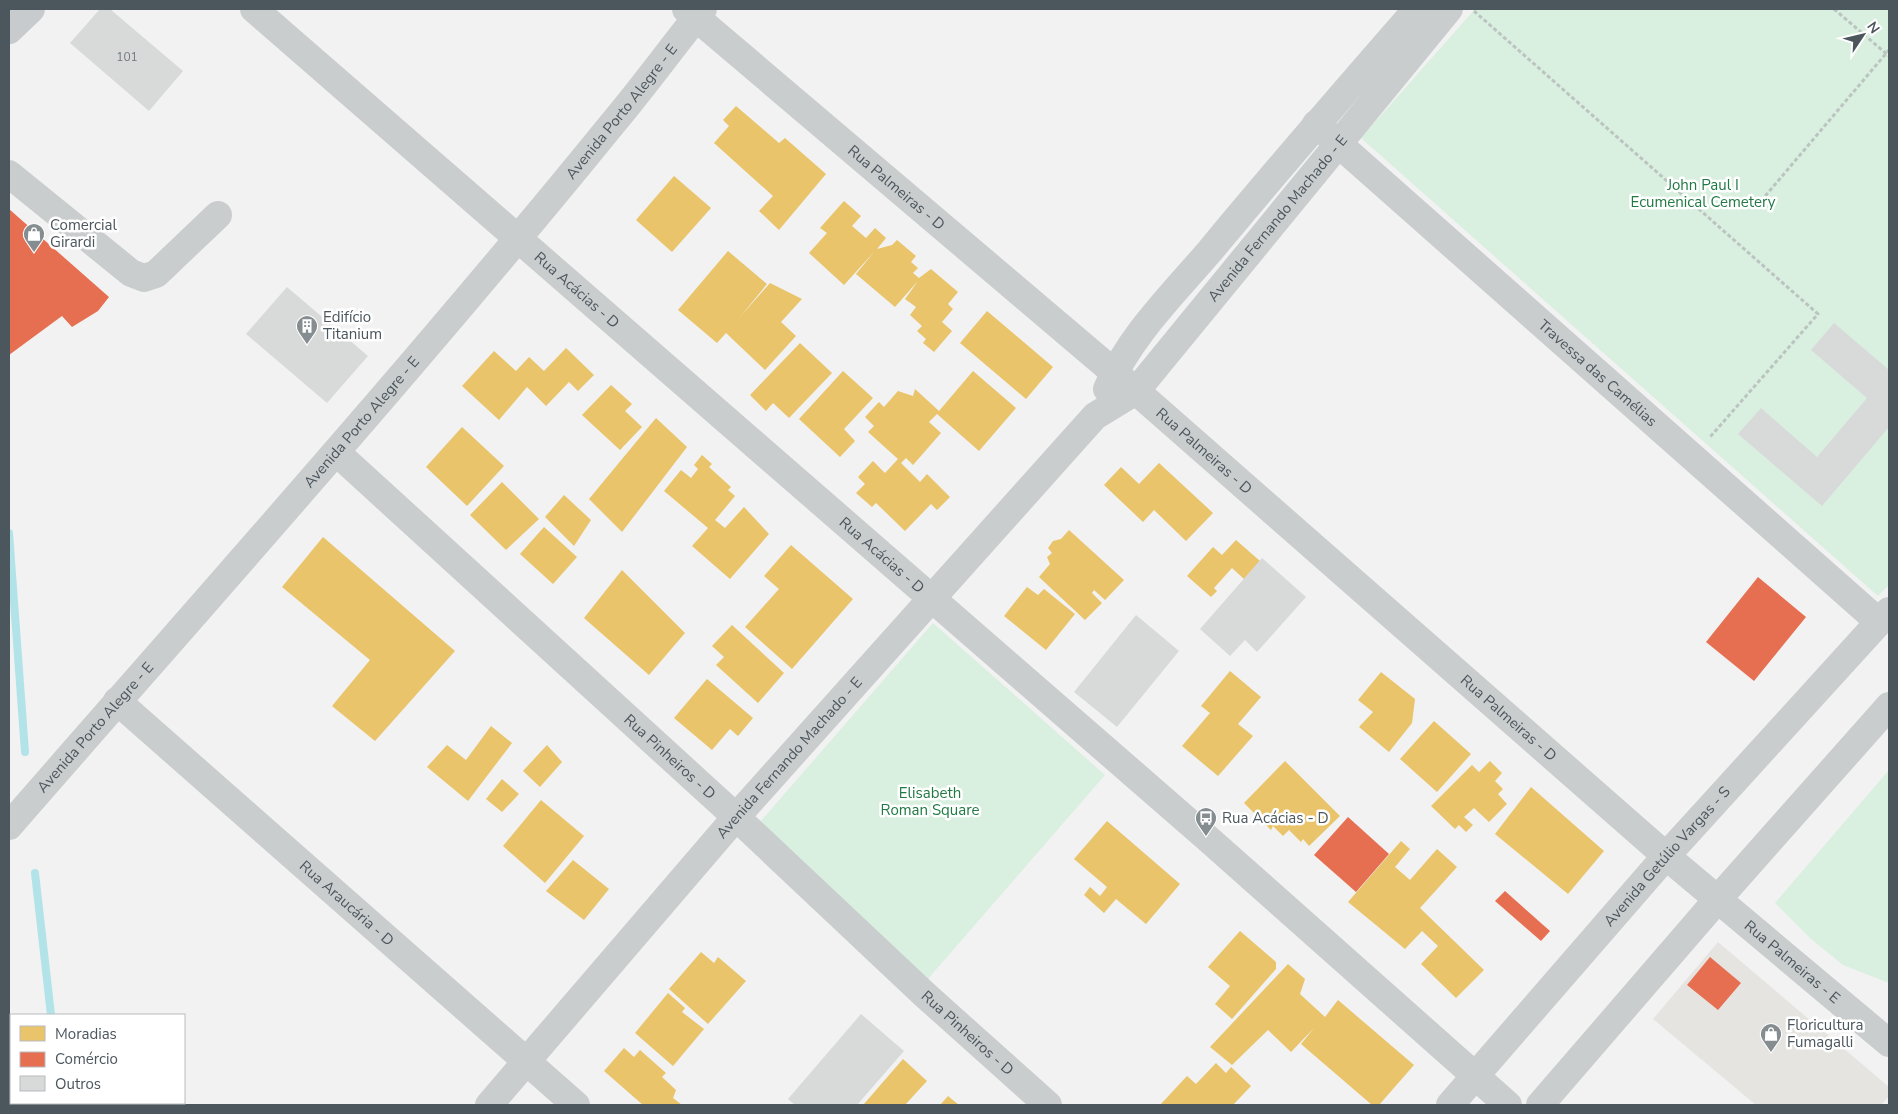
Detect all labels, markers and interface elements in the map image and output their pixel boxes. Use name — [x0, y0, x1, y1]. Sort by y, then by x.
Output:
north arrow — [1838, 10, 1888, 60]
text: N — [1862, 18, 1884, 38]
street label: Avenida Porto Alegre - E — [561, 40, 682, 183]
house number: 101 — [116, 49, 138, 65]
street label: Avenida Fernando Machado - E — [1203, 131, 1352, 306]
street label: Rua Palmeiras - D — [843, 141, 949, 235]
park label: John Paul I Ecumenical Cemetery — [1630, 175, 1776, 212]
place label: Comercial Girardi — [50, 215, 117, 252]
shop icon: Comercial Girardi — [22, 222, 46, 253]
street label: Rua Acácias - D — [530, 247, 624, 332]
place label: Edifício Titanium — [323, 307, 382, 344]
building icon: Edifício Titanium — [295, 314, 319, 345]
street label: Travessa das Camélias — [1534, 315, 1661, 431]
street label: Avenida Porto Alegre - E — [299, 352, 424, 492]
street label: Rua Palmeiras - D — [1152, 403, 1257, 499]
street label: Rua Acácias - D — [835, 512, 929, 598]
street label: Avenida Porto Alegre - E — [32, 658, 158, 797]
street label: Rua Palmeiras - D — [1456, 670, 1561, 766]
street label: Avenida Fernando Machado - E — [712, 673, 867, 843]
street label: Rua Pinheiros - D — [620, 710, 720, 804]
street label: Avenida Getúlio Vargas - S — [1599, 782, 1735, 931]
park label: Elisabeth Roman Square — [881, 783, 979, 820]
bus stop icon: Rua Acácias - D — [1194, 806, 1218, 837]
place label: Rua Acácias - D — [1222, 808, 1329, 828]
street label: Rua Araucária - D — [295, 856, 398, 950]
street label: Rua Palmeiras - E — [1740, 916, 1844, 1008]
street label: Rua Pinheiros - D — [917, 986, 1018, 1080]
legend — [10, 1014, 185, 1104]
place label: Floricultura Fumagalli — [1787, 1015, 1863, 1052]
shop icon: Floricultura Fumagalli — [1759, 1022, 1783, 1053]
text: Moradias — [55, 1024, 117, 1044]
text: Comércio — [55, 1049, 118, 1069]
text: Outros — [55, 1074, 101, 1094]

